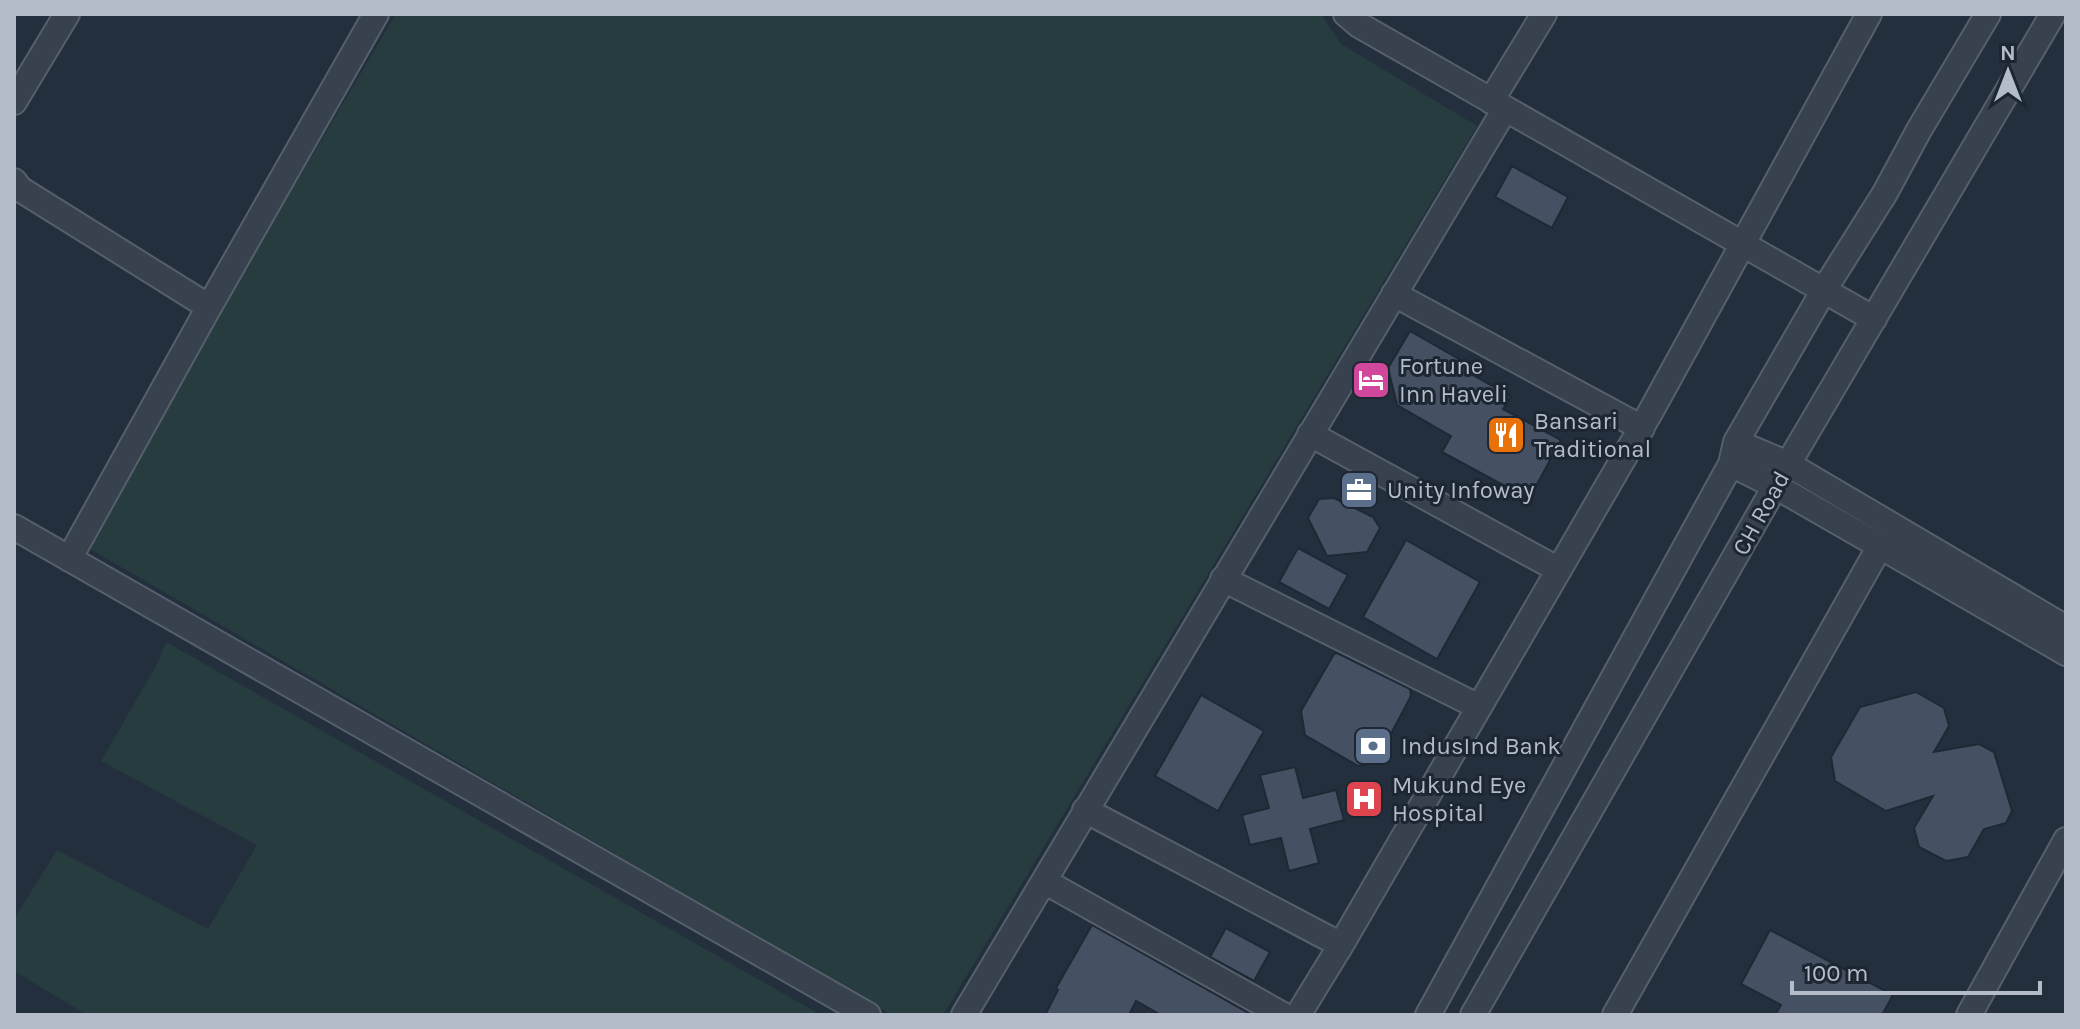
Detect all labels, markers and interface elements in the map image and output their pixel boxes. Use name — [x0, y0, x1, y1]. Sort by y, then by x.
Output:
north arrow — [1968, 32, 2048, 112]
text: N — [2000, 40, 2016, 66]
place label: Fortune Inn Haveli — [1399, 352, 1508, 408]
hotel icon: Fortune Inn Haveli — [1350, 359, 1392, 401]
place label: Bansari Traditional — [1534, 407, 1651, 463]
restaurant icon: Bansari Traditional — [1485, 414, 1527, 456]
street label: CH Road — [1727, 466, 1795, 560]
office icon: Unity Infoway — [1338, 469, 1380, 511]
place label: Unity Infoway — [1387, 476, 1535, 504]
bank icon: IndusInd Bank — [1352, 725, 1394, 767]
place label: IndusInd Bank — [1401, 732, 1561, 760]
place label: Mukund Eye Hospital — [1392, 771, 1526, 827]
hospital icon: Mukund Eye Hospital — [1343, 778, 1385, 820]
scale bar — [1792, 945, 2040, 995]
text: 100 m — [1804, 959, 1869, 987]

